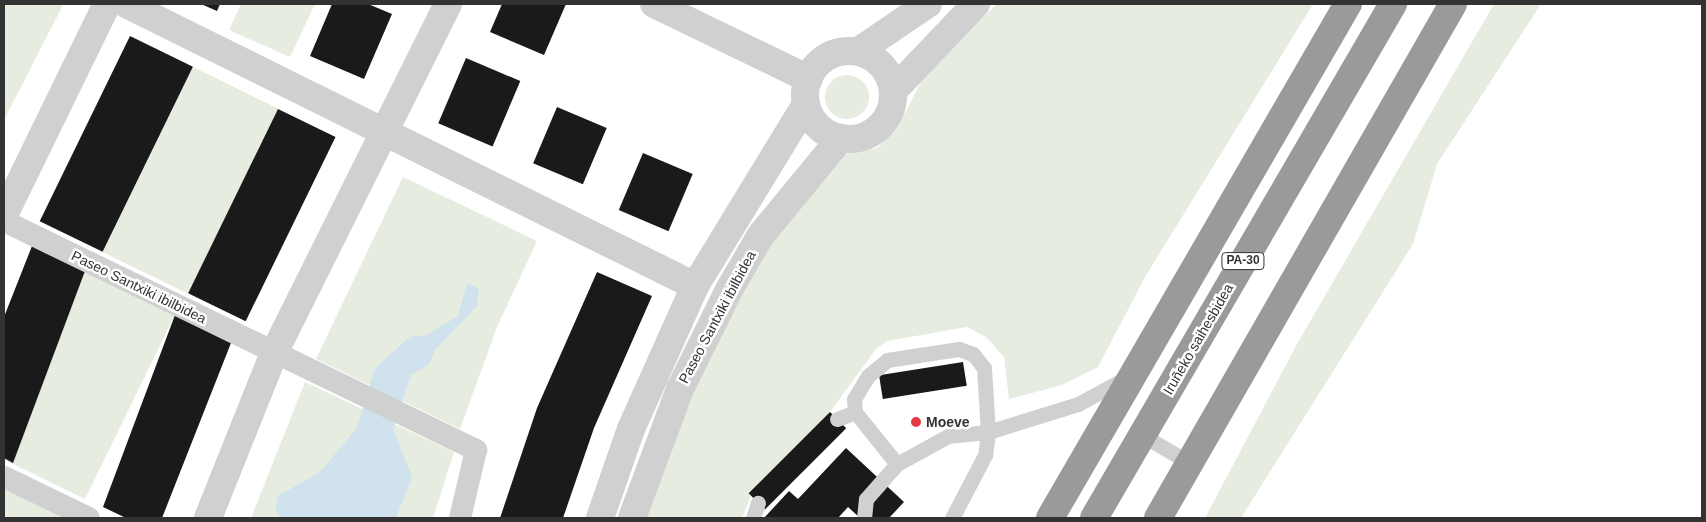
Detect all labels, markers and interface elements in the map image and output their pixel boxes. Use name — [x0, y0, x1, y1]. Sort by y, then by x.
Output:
street label: Paseo Santxiki ibilbidea — [69, 247, 209, 327]
street label: Paseo Santxiki ibilbidea — [675, 248, 759, 386]
road number: PA-30 — [1220, 252, 1266, 270]
street label: Iruñeko saihesbidea — [1159, 281, 1237, 397]
place label: Moeve — [926, 414, 970, 430]
marker: Moeve — [910, 416, 922, 428]

